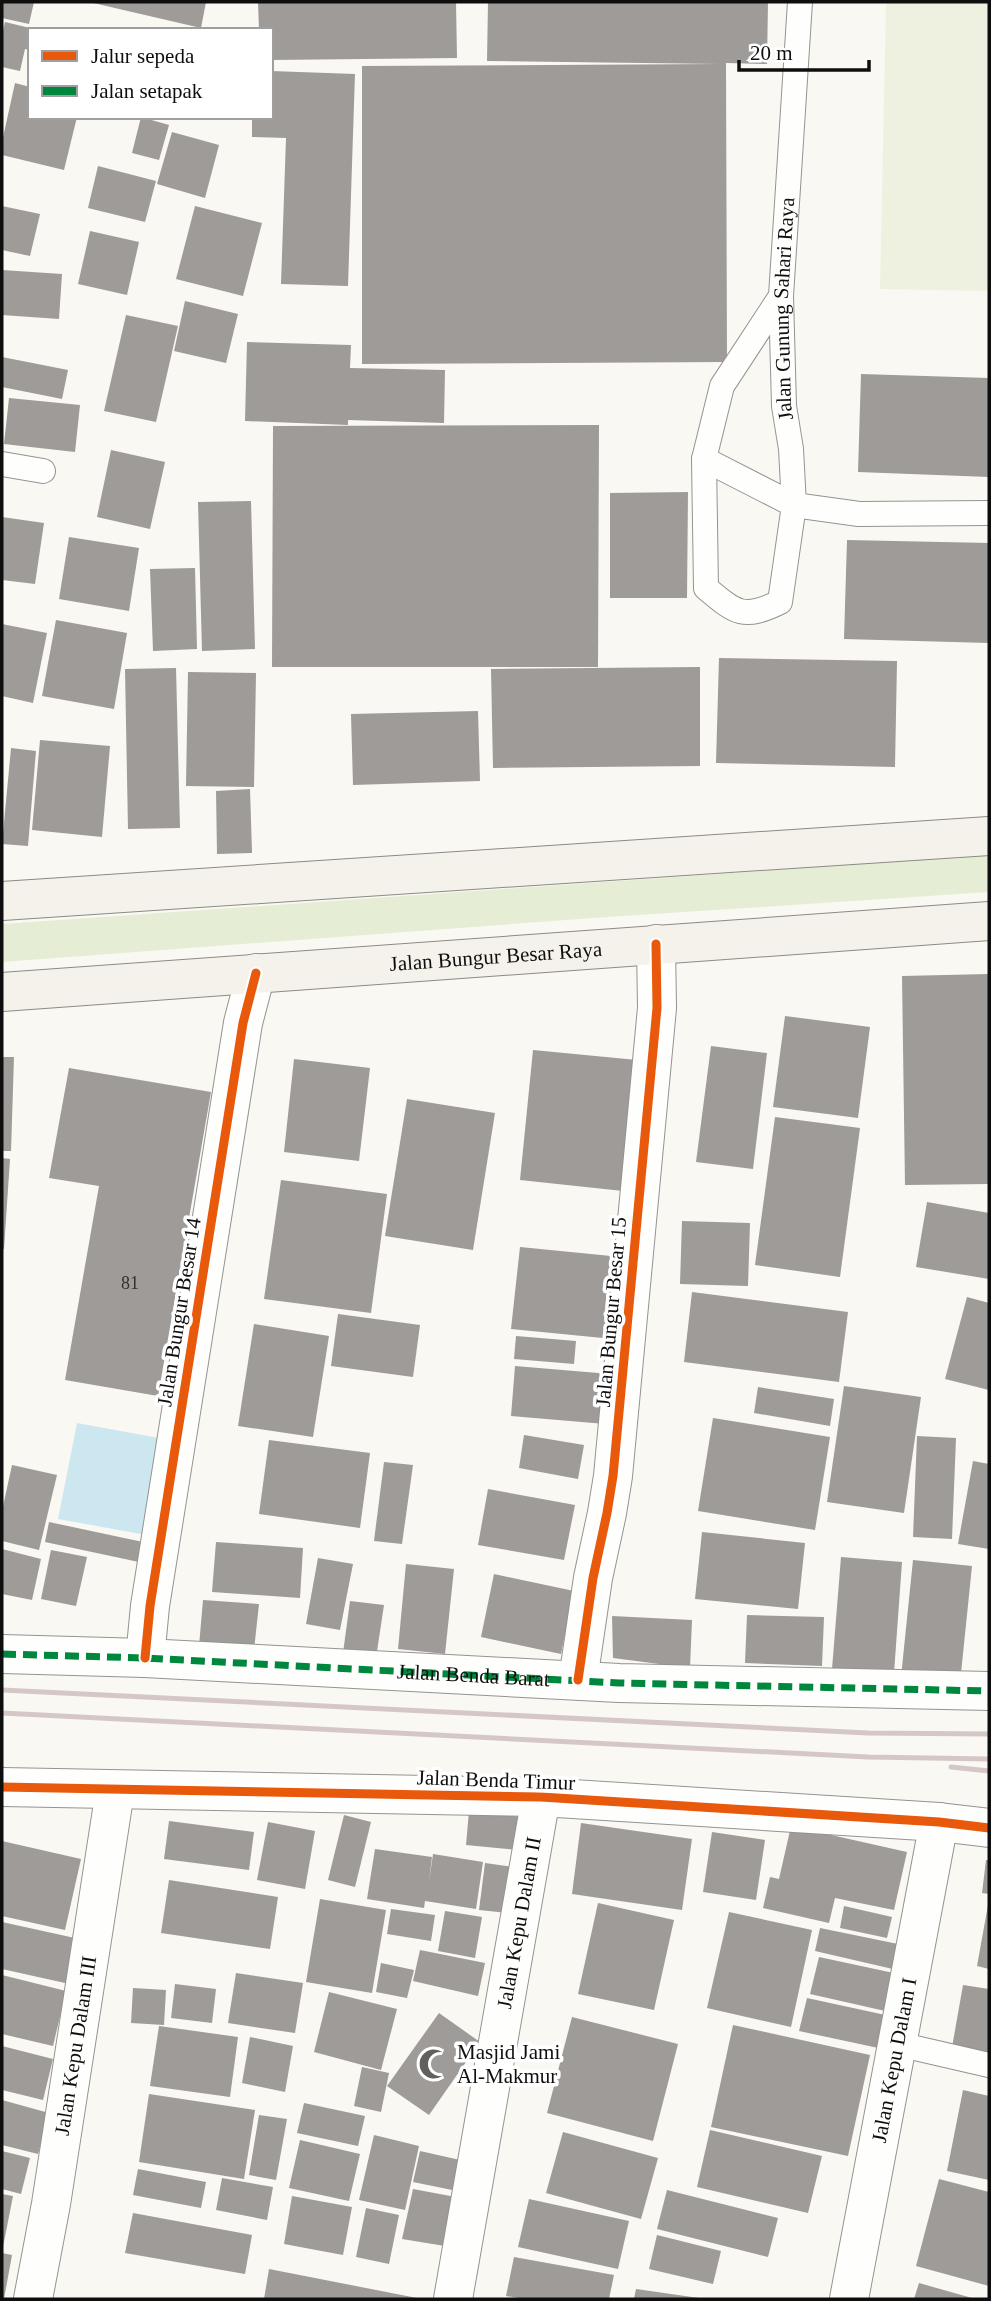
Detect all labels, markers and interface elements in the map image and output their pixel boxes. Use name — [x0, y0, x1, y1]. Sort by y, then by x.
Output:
legend — [28, 28, 273, 119]
scale bar — [739, 28, 869, 72]
text: 20 m — [750, 41, 793, 65]
text: Jalur sepeda — [91, 44, 195, 68]
text: Jalan setapak — [91, 79, 203, 103]
street label: Jalan Gunung Sahari Raya — [769, 196, 799, 422]
street label: Jalan Bungur Besar Raya — [389, 937, 603, 976]
street label: Jalan Bungur Besar 14 — [152, 1215, 206, 1408]
street label: Jalan Bungur Besar 15 — [591, 1216, 631, 1408]
house number: 81 — [121, 1273, 139, 1293]
street label: Jalan Benda Barat — [397, 1659, 551, 1691]
street label: Jalan Benda Timur — [416, 1765, 576, 1795]
street label: Jalan Kepu Dalam II — [492, 1835, 546, 2011]
street label: Jalan Kepu Dalam III — [50, 1954, 101, 2137]
street label: Jalan Kepu Dalam I — [867, 1976, 921, 2145]
place label: Masjid Jami Al-Makmur — [457, 2040, 560, 2088]
mosque icon: Masjid Jami Al-Makmur — [417, 2047, 451, 2081]

